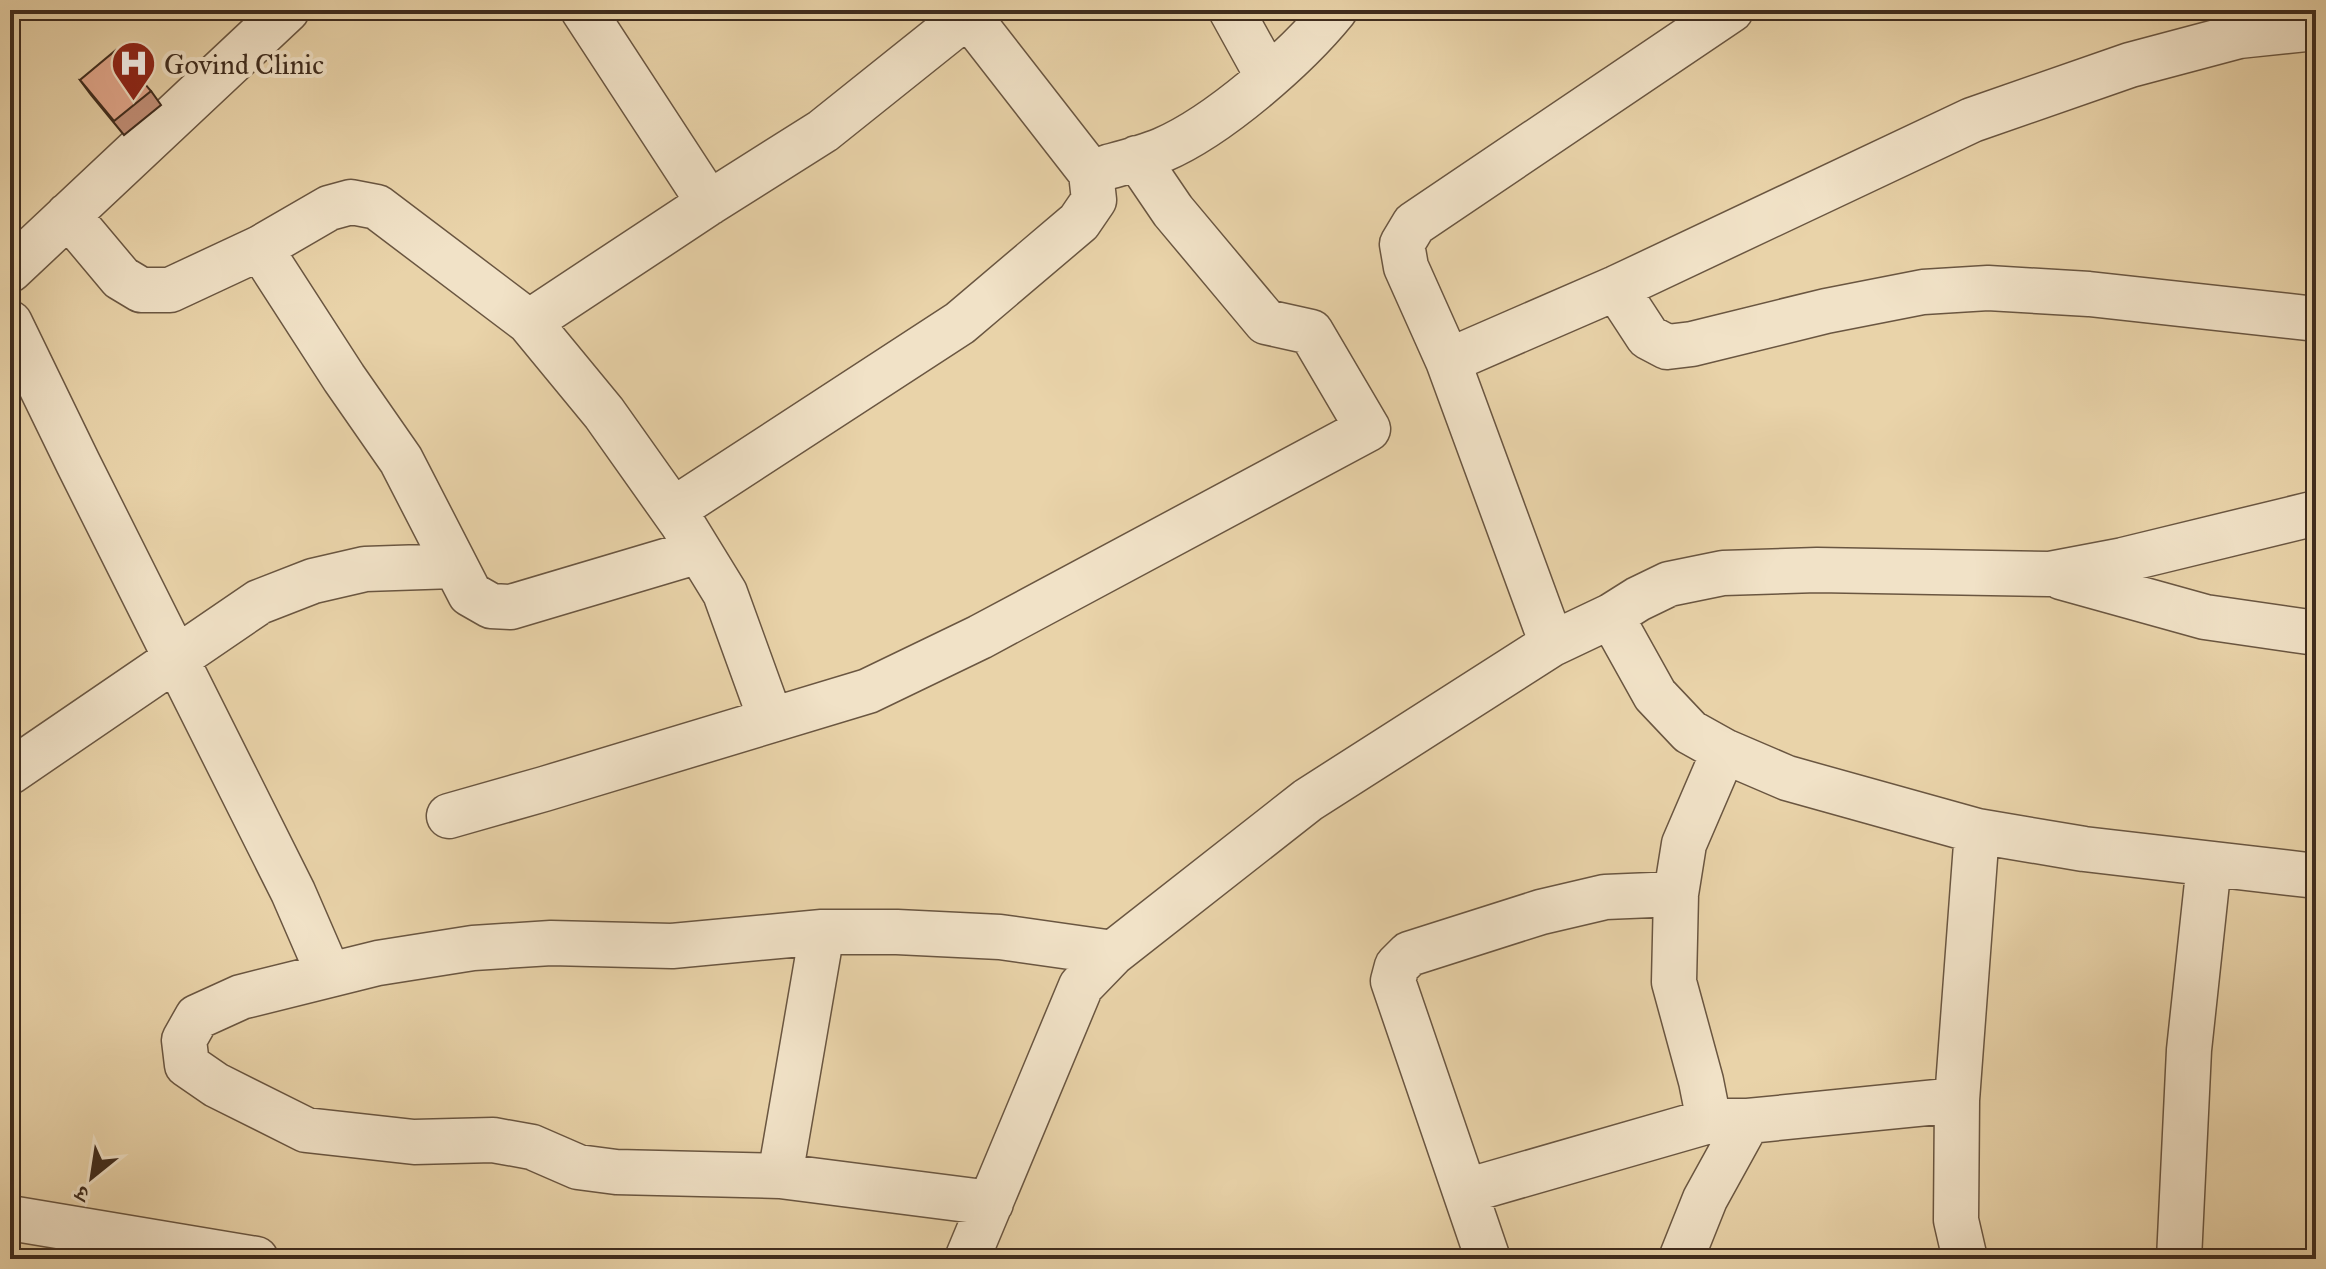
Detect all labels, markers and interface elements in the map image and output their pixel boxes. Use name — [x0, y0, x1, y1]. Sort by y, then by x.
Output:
hospital icon: Govind Clinic — [109, 40, 157, 103]
place label: Govind Clinic — [164, 47, 324, 82]
north arrow — [52, 1137, 132, 1217]
text: उ — [69, 1178, 96, 1209]

